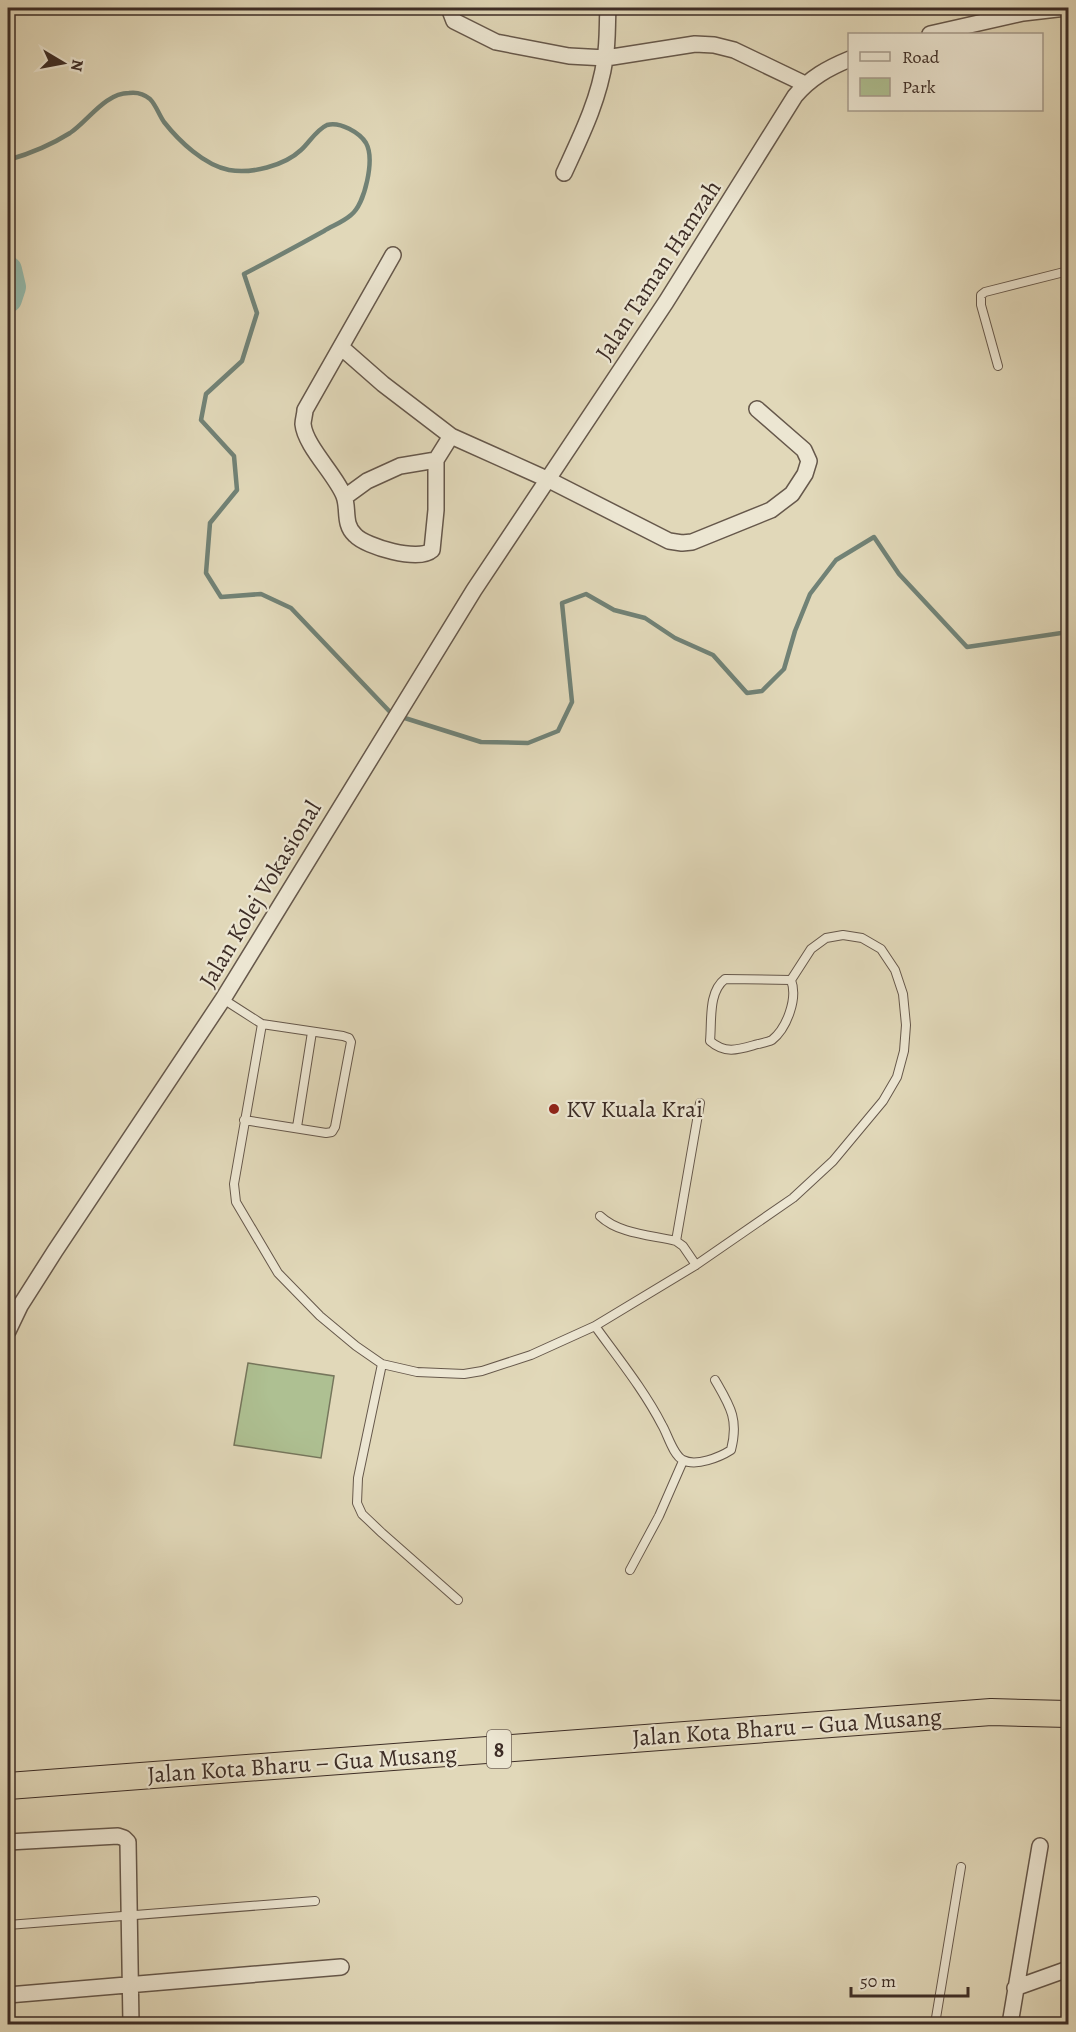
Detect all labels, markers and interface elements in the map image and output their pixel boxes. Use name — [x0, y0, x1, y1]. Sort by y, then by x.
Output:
north arrow — [33, 33, 93, 93]
legend — [848, 33, 1043, 111]
text: Road — [902, 45, 940, 69]
text: N — [65, 58, 89, 73]
text: Park — [902, 75, 936, 99]
street label: Jalan Taman Hamzah — [588, 173, 728, 366]
street label: Jalan Kolej Vokasional — [191, 794, 329, 993]
place label: KV Kuala Krai — [566, 1093, 703, 1125]
marker: KV Kuala Krai — [547, 1102, 561, 1116]
street label: Jalan Kota Bharu – Gua Musang — [631, 1700, 943, 1754]
road number: 8 — [487, 1730, 511, 1768]
street label: Jalan Kota Bharu – Gua Musang — [146, 1737, 458, 1791]
scale bar — [851, 1960, 968, 1998]
text: 50 m — [860, 1969, 896, 1993]

